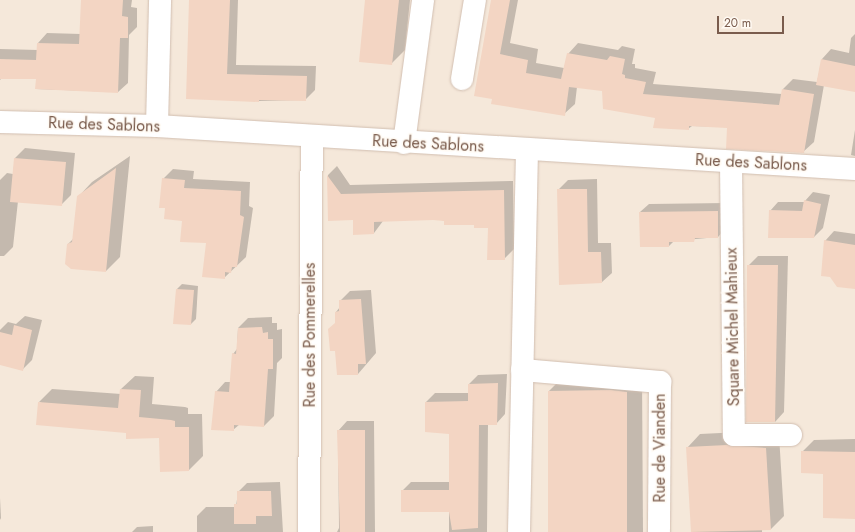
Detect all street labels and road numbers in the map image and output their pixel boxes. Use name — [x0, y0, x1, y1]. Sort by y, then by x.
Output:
street label: Rue des Sablons — [48, 113, 160, 137]
street label: Rue des Sablons — [372, 131, 484, 157]
street label: Rue des Sablons — [695, 150, 807, 176]
street label: Square Michel Mahieux — [722, 247, 744, 407]
street label: Rue des Pommerelles — [300, 263, 320, 407]
street label: Rue de Vianden — [650, 393, 670, 503]

